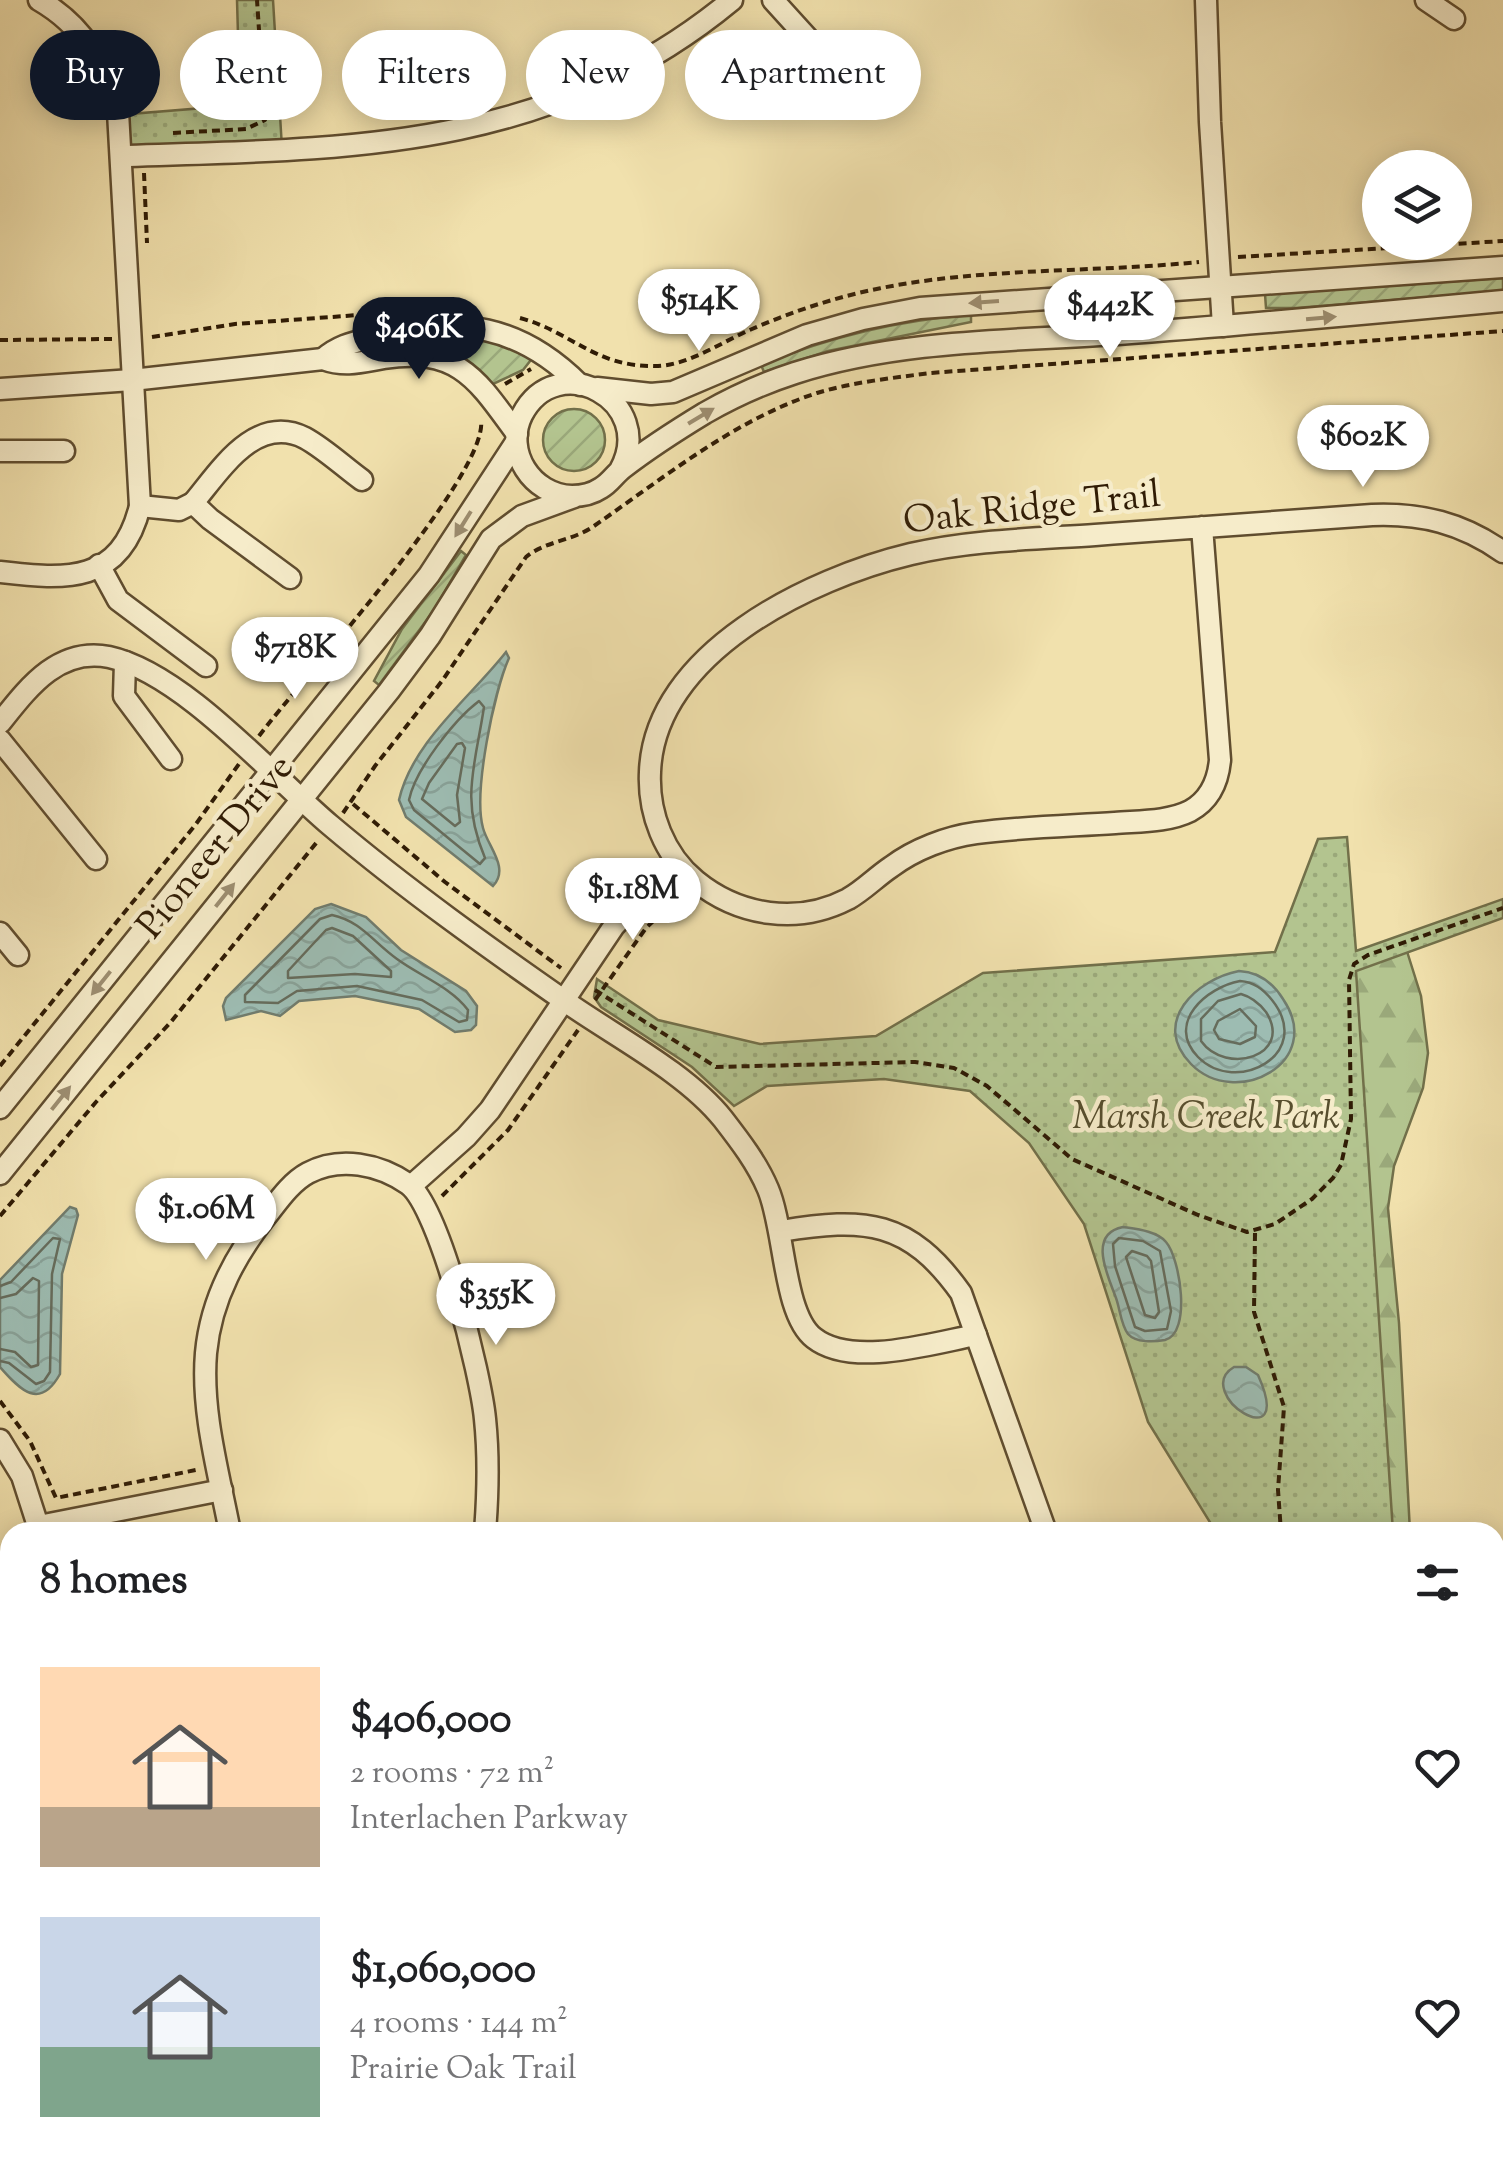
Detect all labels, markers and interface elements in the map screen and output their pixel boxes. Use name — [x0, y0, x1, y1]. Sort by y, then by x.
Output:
chip: Buy — [30, 30, 160, 120]
chip: Rent — [180, 30, 322, 120]
chip: Filters — [342, 30, 506, 120]
chip: New — [526, 30, 665, 120]
chip: Apartment — [685, 30, 921, 120]
map controls — [1362, 150, 1472, 260]
button: layers — [1362, 150, 1472, 260]
pin: $514K — [629, 269, 769, 354]
pin: $442K — [1040, 275, 1180, 360]
text: $514K — [660, 278, 738, 324]
text: $442K — [1066, 284, 1154, 330]
one-way arrow — [967, 294, 999, 310]
pin: $406K — [349, 297, 489, 382]
text: $406K — [375, 306, 463, 352]
one-way arrow — [1305, 310, 1337, 326]
pin: $602K — [1293, 405, 1433, 490]
one-way arrow — [687, 408, 715, 425]
text: $602K — [1319, 414, 1407, 460]
street label: Oak Ridge Trail — [901, 470, 1163, 550]
one-way arrow — [455, 510, 473, 537]
pin: $718K — [225, 617, 365, 702]
text: $718K — [253, 626, 337, 672]
street label: Pioneer Drive — [126, 744, 308, 952]
pin: $1.18M — [552, 858, 714, 943]
text: $1.18M — [587, 867, 679, 913]
one-way arrow — [214, 882, 235, 907]
one-way arrow — [91, 971, 112, 996]
one-way arrow — [50, 1085, 71, 1110]
park label: Marsh Creek Park — [1072, 1092, 1340, 1146]
pin: $1.06M — [125, 1178, 287, 1263]
text: $1.06M — [157, 1187, 255, 1233]
pin: $355K — [426, 1263, 566, 1348]
text: $355K — [458, 1272, 534, 1318]
text: 8 homes — [40, 1552, 188, 1612]
icon: filters — [1410, 1555, 1465, 1610]
text: $406,000 — [350, 1691, 511, 1751]
icon: home — [120, 1707, 240, 1827]
icon: heart — [1410, 1740, 1465, 1795]
text: 2 rooms · 72 m² — [350, 1751, 554, 1797]
text: Interlachen Parkway — [350, 1797, 628, 1843]
text: $1,060,000 — [350, 1941, 536, 2001]
icon: home — [120, 1957, 240, 2077]
icon: heart — [1410, 1990, 1465, 2045]
text: 4 rooms · 144 m² — [350, 2001, 568, 2047]
text: Prairie Oak Trail — [350, 2047, 577, 2093]

